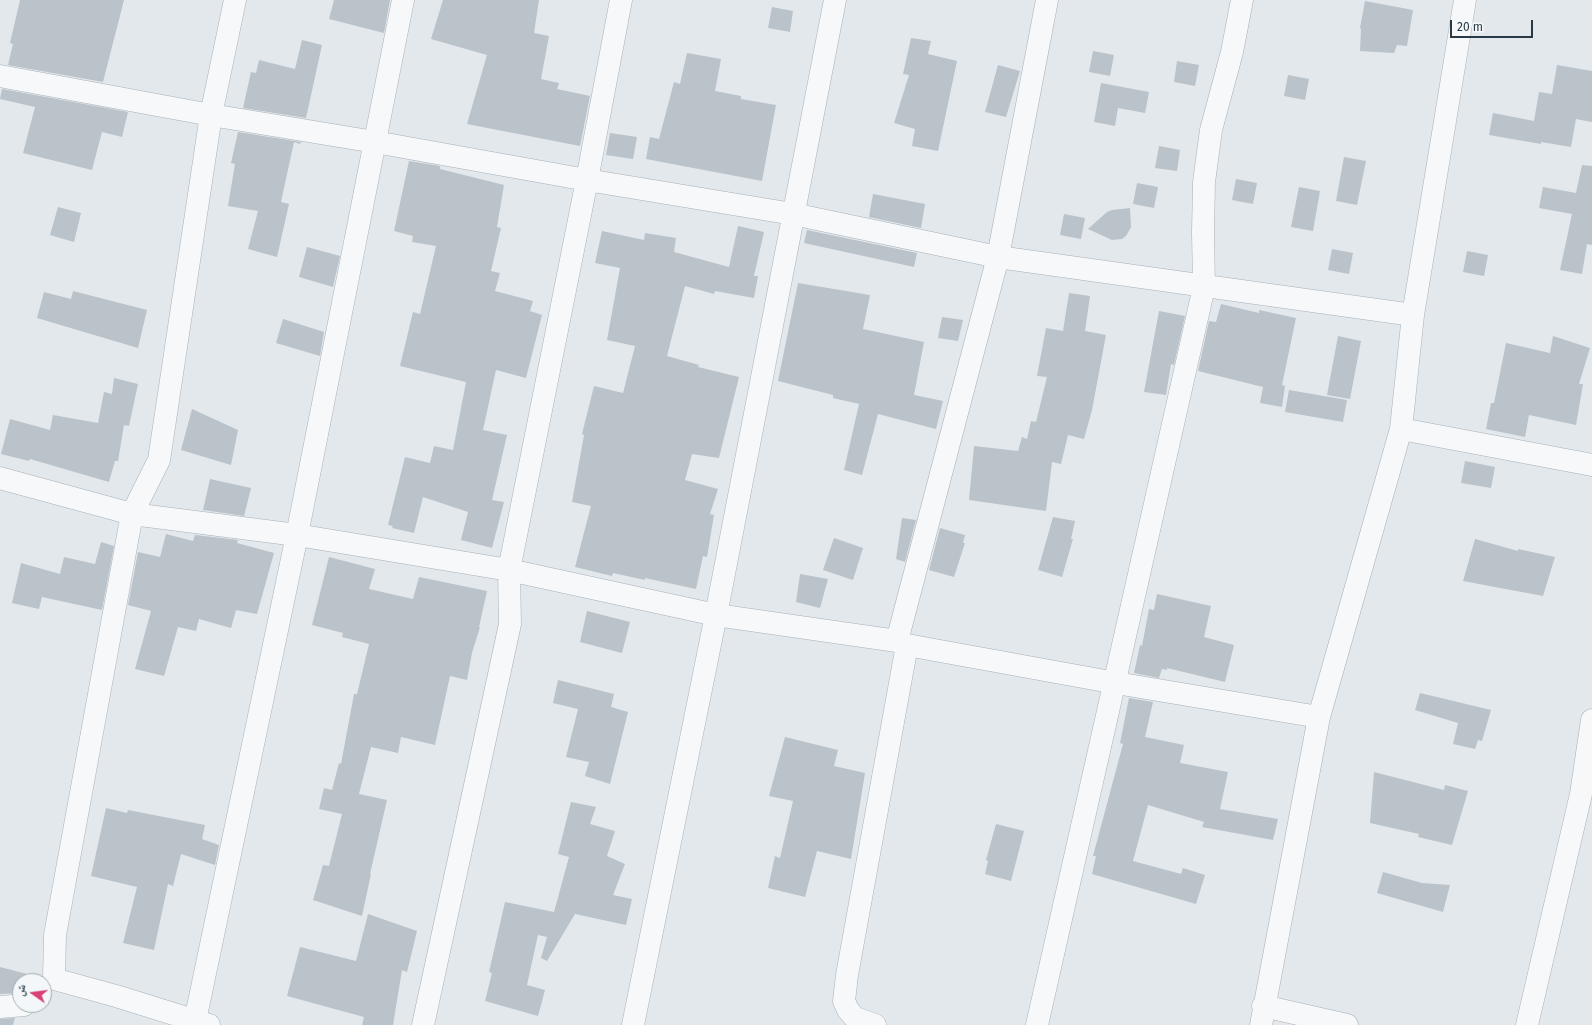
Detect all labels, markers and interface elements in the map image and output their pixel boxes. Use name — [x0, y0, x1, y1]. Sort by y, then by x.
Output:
scale bar — [1452, 12, 1535, 38]
text: 20 m — [1457, 20, 1483, 34]
north arrow — [12, 973, 52, 1013]
text: ش — [13, 983, 29, 997]

